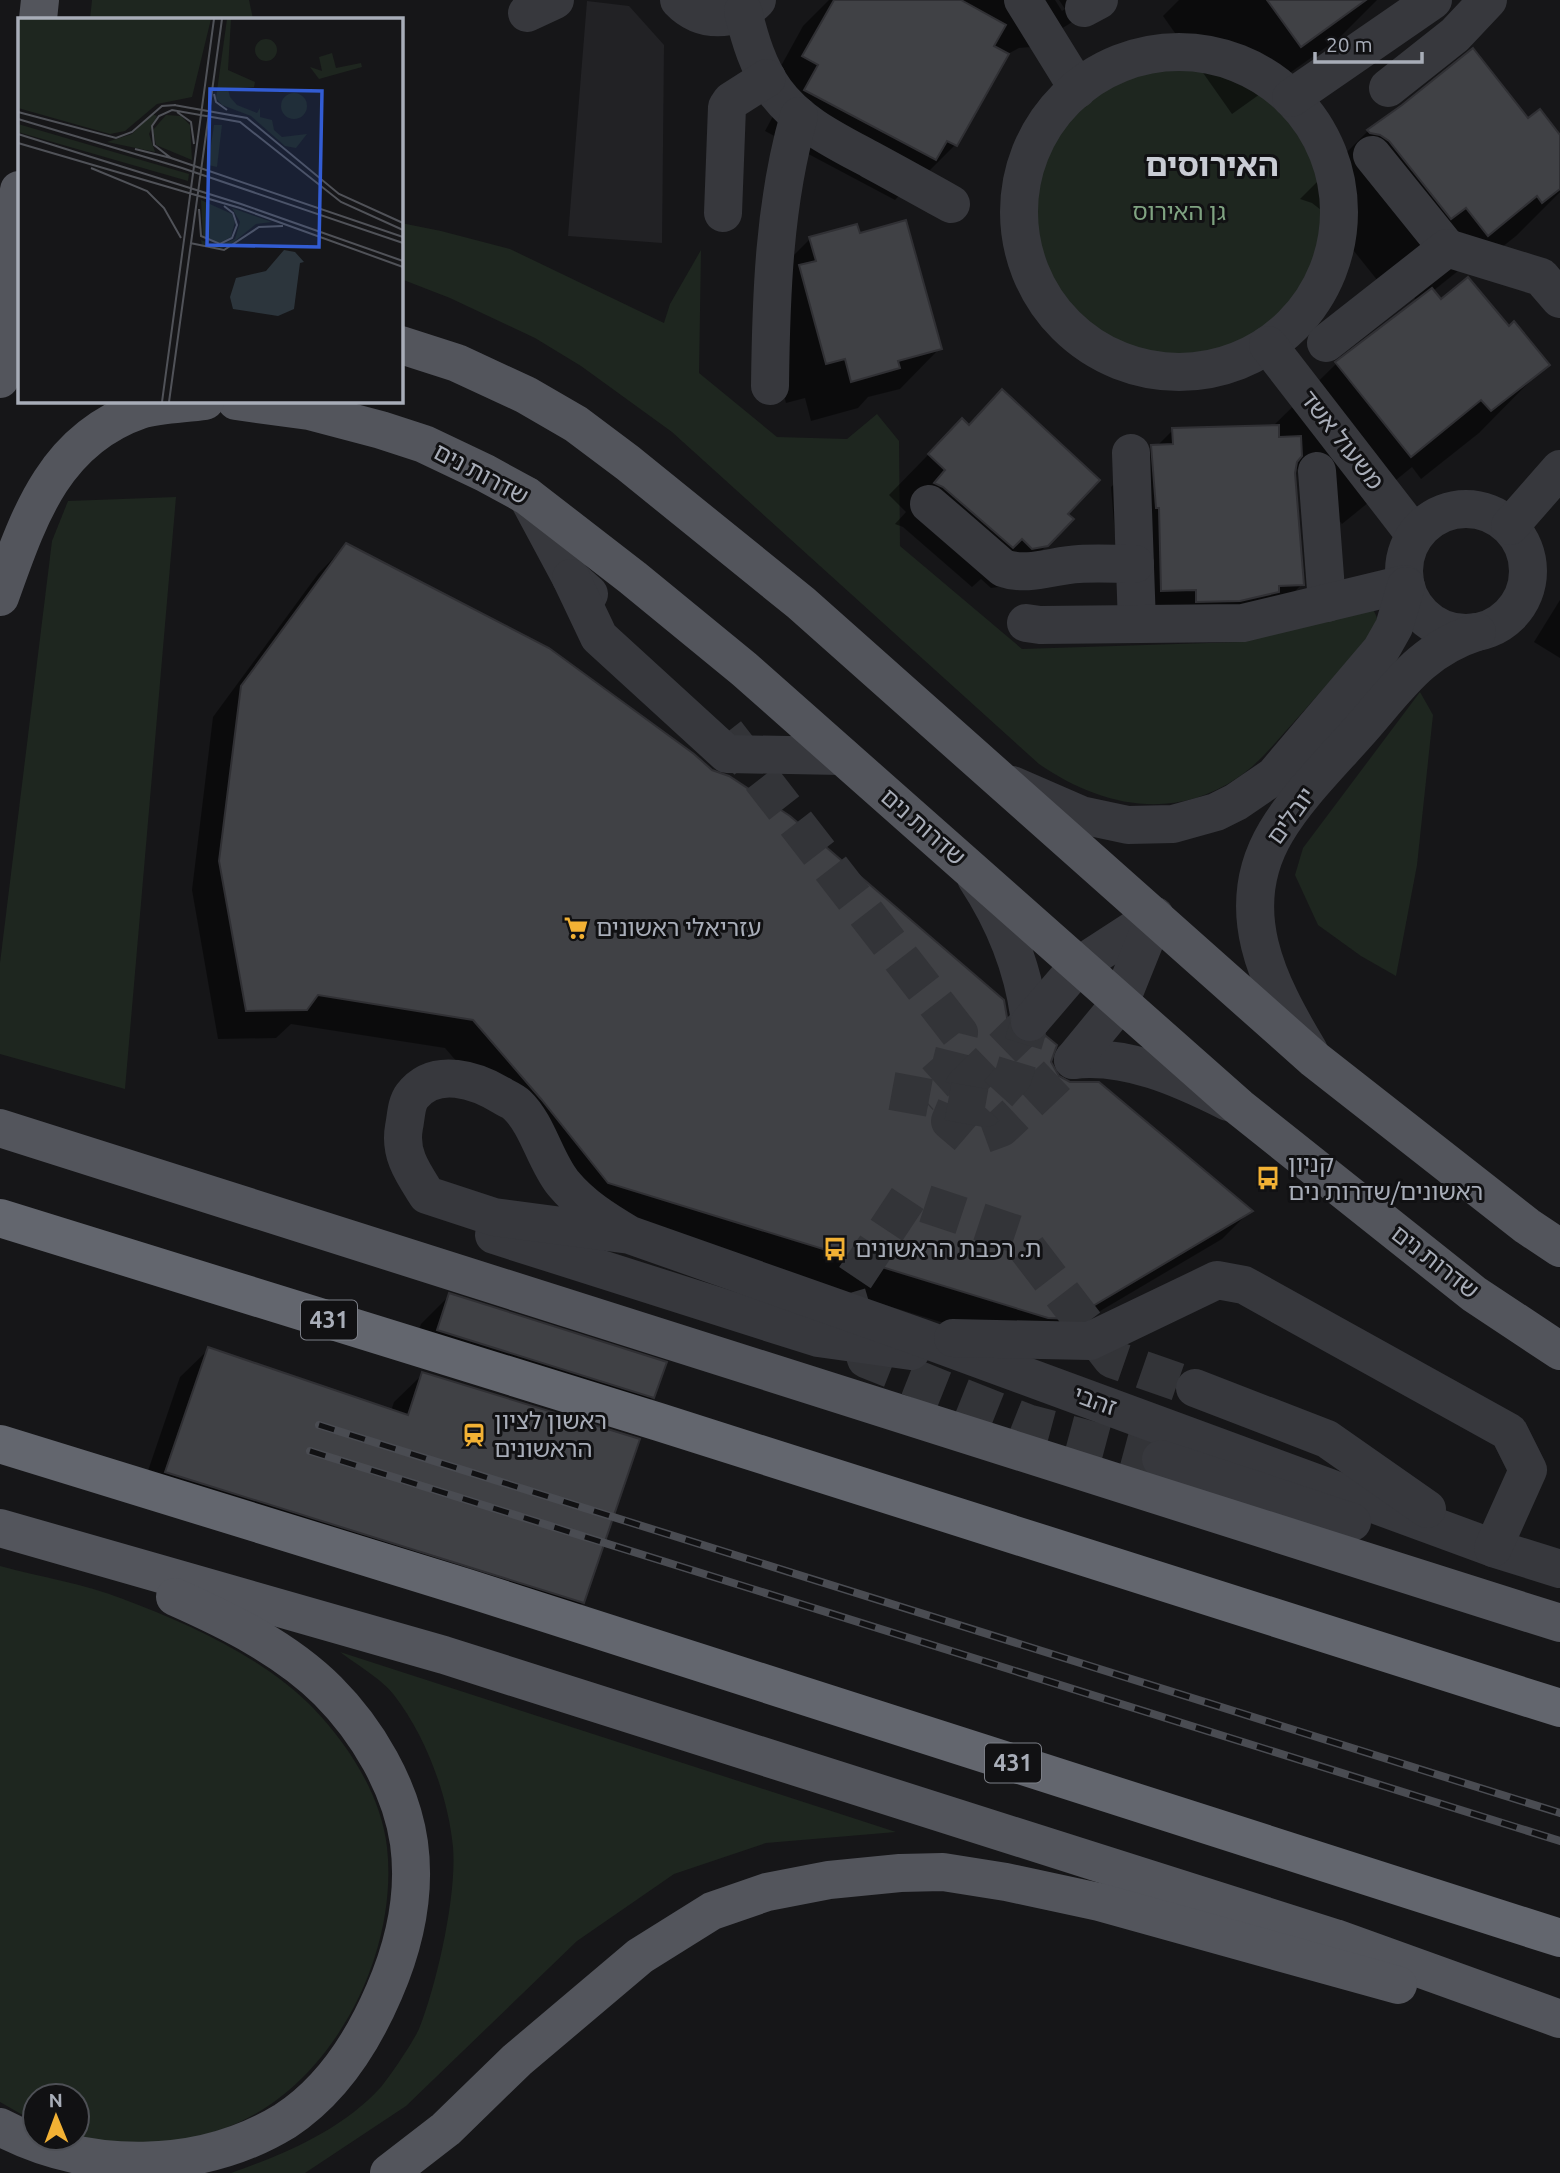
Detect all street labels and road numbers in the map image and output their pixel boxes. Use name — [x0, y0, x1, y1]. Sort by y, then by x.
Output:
street label: משעול אשד — [1295, 385, 1389, 495]
street label: שדרות נים — [429, 437, 533, 510]
street label: יובלים — [1261, 782, 1320, 849]
street label: שדרות נים — [876, 783, 971, 871]
street label: שדרות נים — [1386, 1219, 1484, 1304]
road number: 431 — [301, 1301, 357, 1340]
street label: זהבי — [1070, 1380, 1120, 1421]
road number: 431 — [985, 1744, 1041, 1782]

